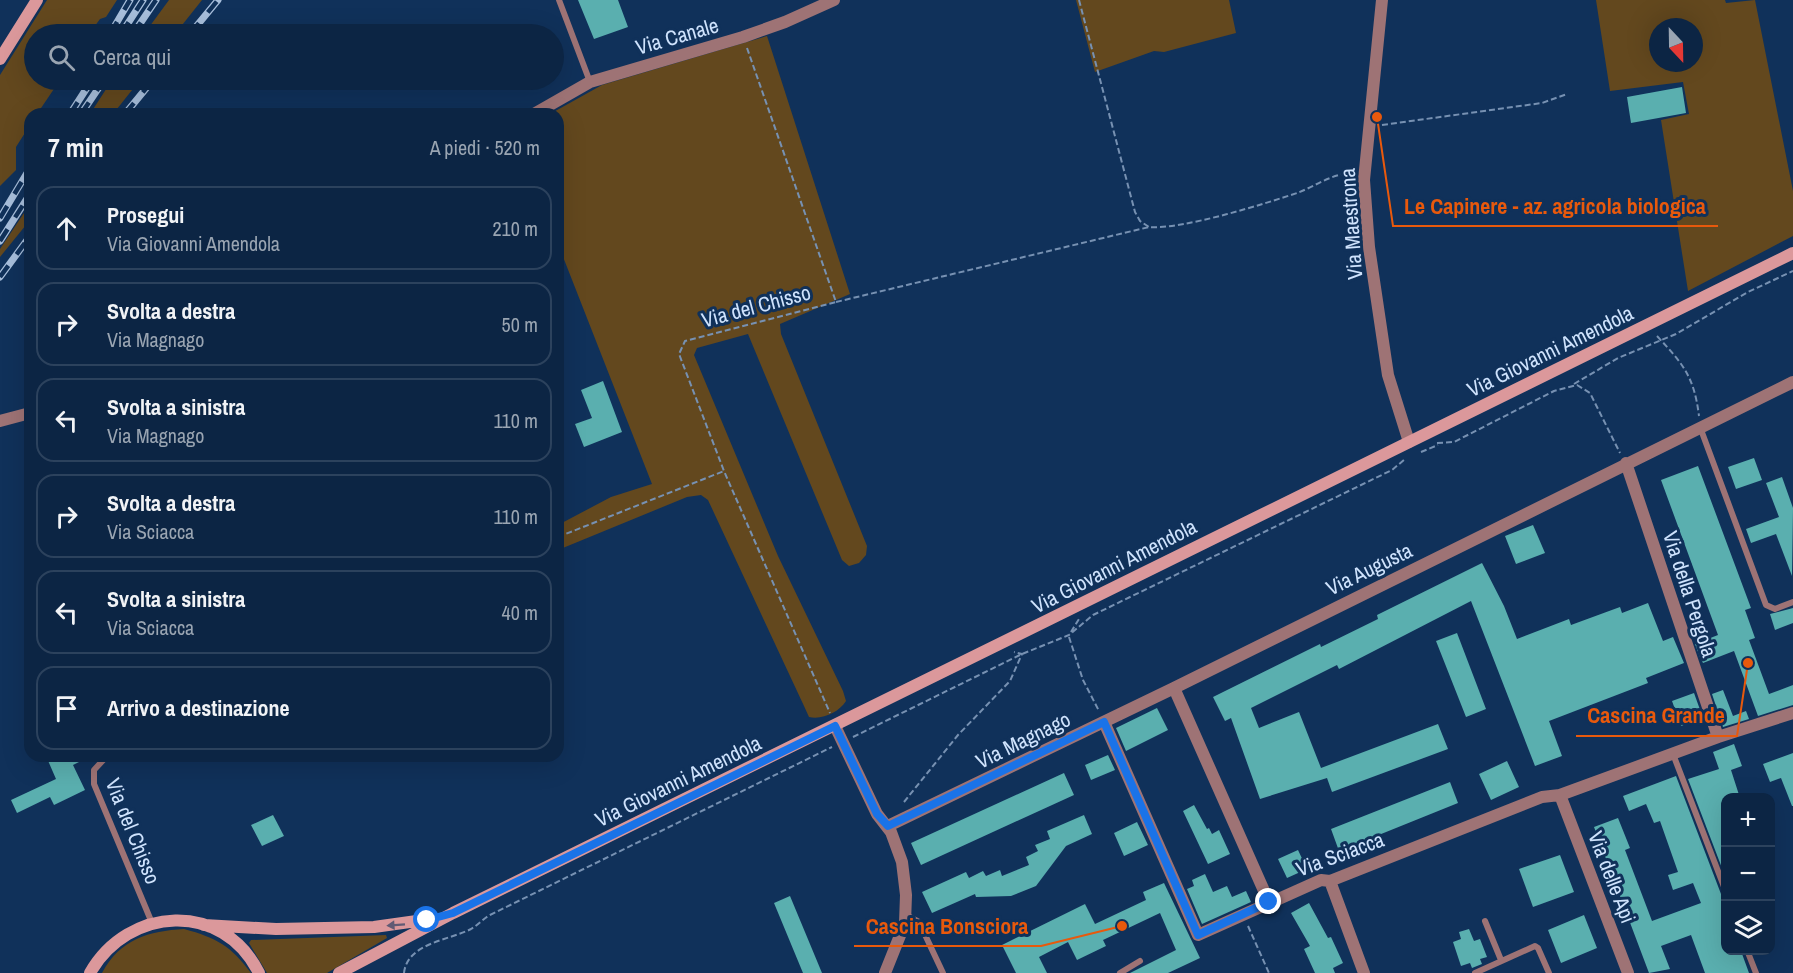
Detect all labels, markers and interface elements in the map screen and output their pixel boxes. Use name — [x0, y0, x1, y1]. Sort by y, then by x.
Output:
street label: Via Canale — [632, 10, 722, 62]
north arrow — [1649, 18, 1703, 72]
search box — [24, 24, 564, 90]
icon: search — [45, 41, 78, 74]
text: Cerca qui — [93, 42, 171, 72]
text: 7 min — [48, 130, 104, 165]
text: A piedi · 520 m — [430, 134, 540, 161]
street label: Via Maestrona — [1333, 167, 1369, 281]
callout: Le Capinere - az. agricola biologica — [1393, 186, 1718, 226]
text: Le Capinere - az. agricola biologica — [1404, 191, 1706, 221]
text: Prosegui — [107, 200, 184, 230]
icon: ahead — [50, 212, 83, 245]
text: 210 m — [492, 215, 538, 242]
text: Via Giovanni Amendola — [107, 230, 280, 257]
street label: Via del Chisso — [698, 278, 814, 334]
text: Svolta a destra — [107, 296, 235, 326]
street label: Via Giovanni Amendola — [1462, 298, 1638, 404]
icon: right — [50, 308, 83, 341]
text: 50 m — [502, 311, 538, 338]
text: Via Magnago — [107, 326, 204, 353]
text: Svolta a sinistra — [107, 392, 245, 422]
icon: left — [50, 404, 83, 437]
text: 110 m — [494, 407, 538, 434]
text: Via Magnago — [107, 422, 204, 449]
text: Svolta a destra — [107, 488, 235, 518]
icon: right — [50, 500, 83, 533]
text: 110 m — [494, 503, 538, 530]
street label: Via Giovanni Amendola — [1027, 512, 1202, 620]
text: Via Sciacca — [107, 518, 194, 545]
street label: Via della Pergola — [1656, 527, 1724, 661]
street label: Via Augusta — [1321, 535, 1417, 602]
text: Svolta a sinistra — [107, 584, 245, 614]
icon: left — [50, 596, 83, 629]
text: 40 m — [502, 599, 538, 626]
text: Via Sciacca — [107, 614, 194, 641]
icon: arrive — [50, 692, 83, 725]
text: Arrivo a destinazione — [107, 693, 289, 723]
callout: Cascina Grande — [1576, 696, 1737, 736]
text: Cascina Grande — [1587, 700, 1725, 730]
street label: Via Magnago — [971, 705, 1075, 775]
street label: Via Giovanni Amendola — [590, 728, 766, 834]
street label: Via del Chisso — [99, 774, 167, 888]
map controls — [1721, 793, 1775, 955]
button: + — [1721, 793, 1775, 847]
street label: Via Sciacca — [1292, 825, 1388, 883]
street label: Via delle Api — [1581, 827, 1643, 927]
button: − — [1721, 847, 1775, 901]
route end — [1255, 888, 1281, 914]
button: layers — [1721, 901, 1775, 955]
route start — [413, 906, 439, 932]
callout: Cascina Bonsciora — [854, 906, 1041, 946]
text: Cascina Bonsciora — [866, 911, 1028, 941]
one-way arrow — [386, 920, 405, 930]

